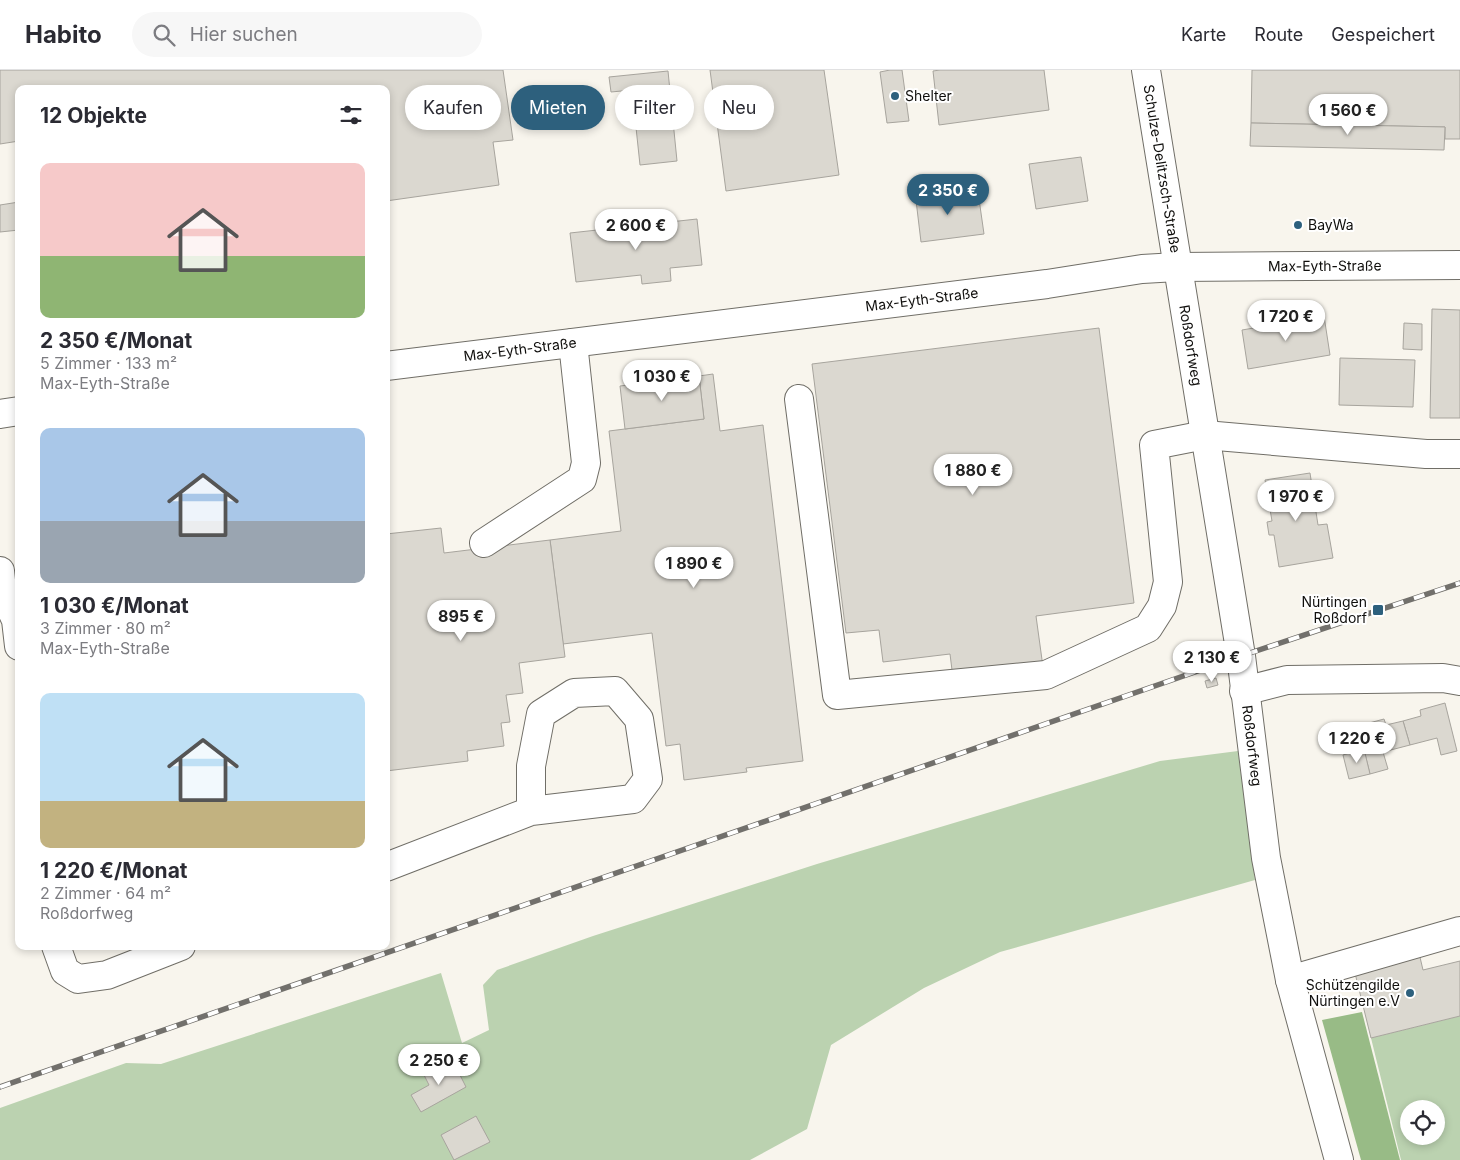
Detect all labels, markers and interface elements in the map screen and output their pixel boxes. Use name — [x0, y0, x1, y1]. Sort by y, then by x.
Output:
search box — [132, 12, 482, 57]
text: Habito — [25, 20, 102, 49]
icon: search — [150, 21, 178, 49]
text: Hier suchen — [190, 23, 298, 46]
text: Karte — [1181, 24, 1226, 45]
text: Route — [1254, 24, 1303, 45]
text: Gespeichert — [1331, 24, 1435, 45]
street label: Schulze-Delitzsch-Straße — [1140, 83, 1185, 254]
chip: Kaufen — [405, 85, 501, 130]
chip: Mieten — [511, 85, 605, 130]
chip: Filter — [615, 85, 694, 130]
chip: Neu — [704, 85, 774, 130]
place label: Shelter — [905, 87, 952, 104]
marker: Shelter — [889, 90, 901, 102]
pin: 1 560 € — [1302, 93, 1394, 136]
text: 1 560 € — [1320, 100, 1376, 120]
icon: filters — [337, 101, 365, 129]
text: 12 Objekte — [40, 103, 147, 128]
pin: 2 350 € — [902, 174, 994, 216]
text: 2 350 € — [918, 180, 978, 200]
icon: home — [158, 195, 248, 285]
pin: 2 600 € — [590, 208, 682, 251]
text: 2 600 € — [606, 215, 666, 235]
place label: BayWa — [1308, 216, 1354, 233]
marker: BayWa — [1292, 219, 1304, 231]
street label: Max-Eyth-Straße — [1268, 257, 1382, 274]
street label: Max-Eyth-Straße — [864, 284, 979, 314]
pin: 1 720 € — [1240, 300, 1332, 342]
street label: Roßdorfweg — [1176, 304, 1206, 387]
text: 1 720 € — [1258, 306, 1314, 326]
text: 2 350 €/Monat — [40, 328, 192, 353]
street label: Max-Eyth-Straße — [462, 333, 577, 364]
text: 5 Zimmer · 133 m² — [40, 353, 177, 373]
pin: 1 030 € — [616, 360, 708, 402]
text: 1 030 € — [633, 366, 691, 386]
text: Max-Eyth-Straße — [40, 373, 170, 393]
pin: 1 880 € — [927, 454, 1019, 496]
icon: home — [158, 460, 248, 550]
text: 1 880 € — [944, 460, 1002, 480]
pin: 1 970 € — [1250, 480, 1342, 522]
text: 1 970 € — [1268, 486, 1324, 506]
pin: 1 890 € — [648, 546, 740, 589]
text: 1 890 € — [665, 553, 723, 573]
text: 1 030 €/Monat — [40, 593, 189, 618]
place label: Nürtingen Roßdorf — [1301, 593, 1367, 626]
pin: 895 € — [426, 600, 496, 642]
marker: Nürtingen Roßdorf — [1371, 603, 1385, 617]
text: 895 € — [438, 606, 484, 626]
text: 3 Zimmer · 80 m² — [40, 618, 171, 638]
text: Max-Eyth-Straße — [40, 638, 170, 658]
pin: 2 130 € — [1166, 640, 1258, 683]
text: 2 130 € — [1184, 647, 1240, 667]
street label: Roßdorfweg — [1239, 704, 1266, 787]
pin: 1 220 € — [1311, 722, 1403, 764]
icon: home — [158, 725, 248, 815]
text: 1 220 € — [1329, 728, 1385, 748]
text: 1 220 €/Monat — [40, 858, 188, 883]
text: 2 Zimmer · 64 m² — [40, 883, 171, 903]
text: Roßdorfweg — [40, 903, 133, 923]
place label: Schützengilde Nürtingen e.V — [1306, 976, 1400, 1009]
marker: Schützengilde Nürtingen e.V — [1404, 987, 1416, 999]
pin: 2 250 € — [393, 1044, 485, 1086]
text: 2 250 € — [409, 1050, 469, 1070]
map controls — [1400, 1100, 1445, 1145]
button: locate — [1400, 1100, 1445, 1145]

